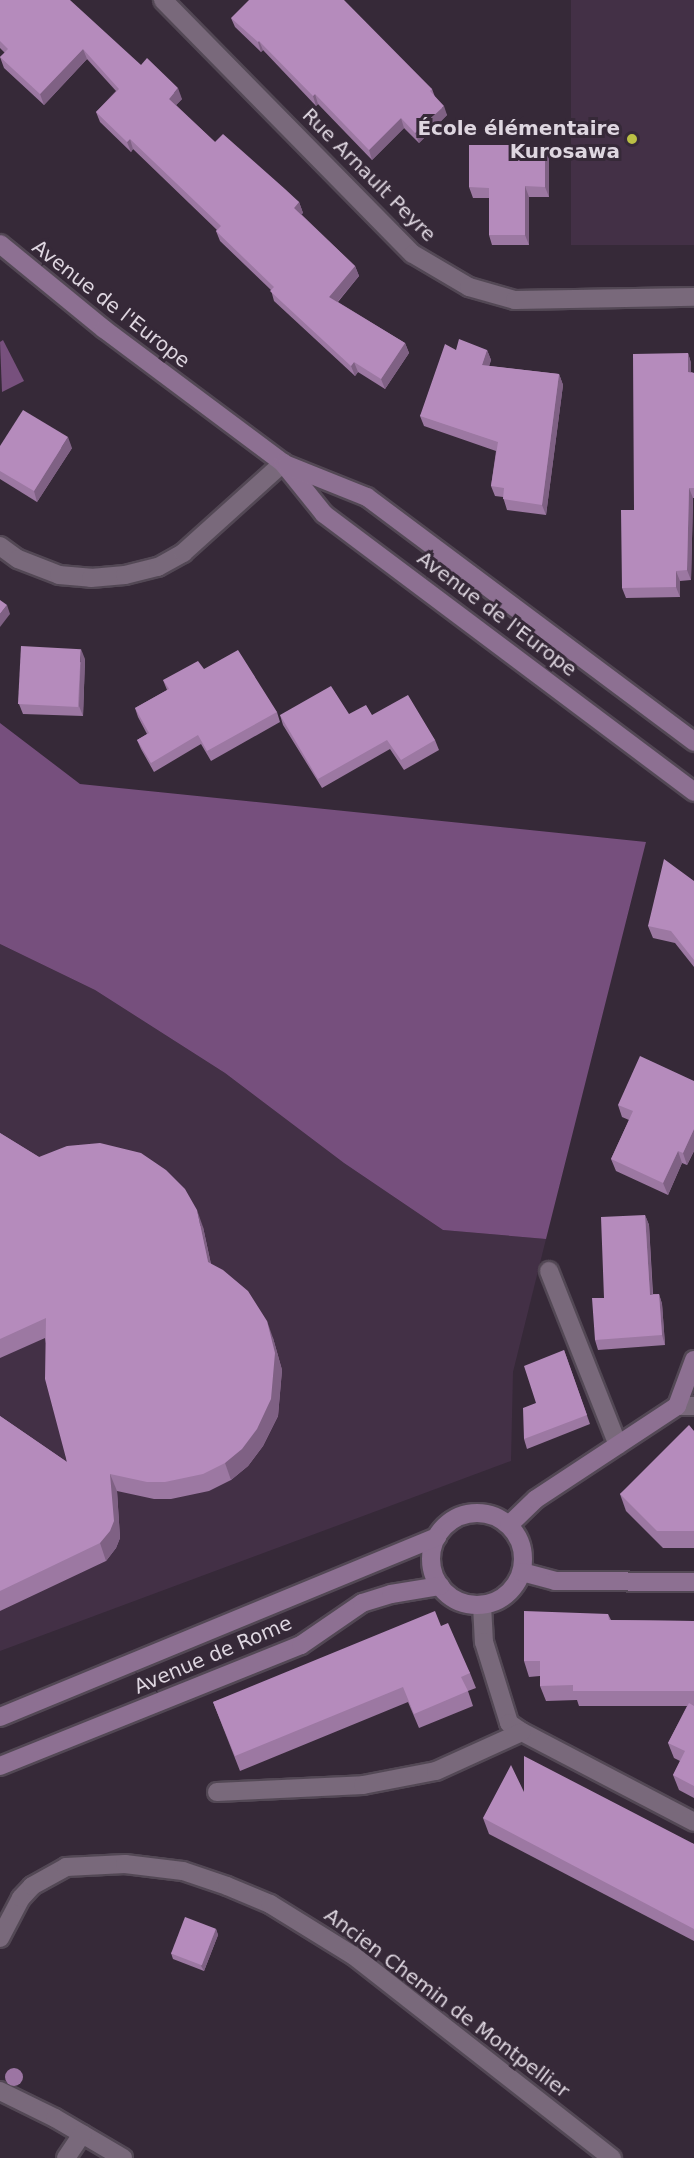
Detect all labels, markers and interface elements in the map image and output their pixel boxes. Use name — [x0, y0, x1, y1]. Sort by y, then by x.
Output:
street label: Rue Arnault Peyre — [297, 103, 441, 247]
place label: École élémentaire Kurosawa — [417, 116, 620, 163]
marker: École élémentaire Kurosawa — [625, 132, 639, 146]
street label: Avenue de l'Europe — [27, 235, 195, 373]
street label: Avenue de l'Europe — [413, 546, 581, 682]
street label: Avenue de Rome — [131, 1611, 295, 1699]
street label: Ancien Chemin de Montpellier — [320, 1903, 574, 2103]

